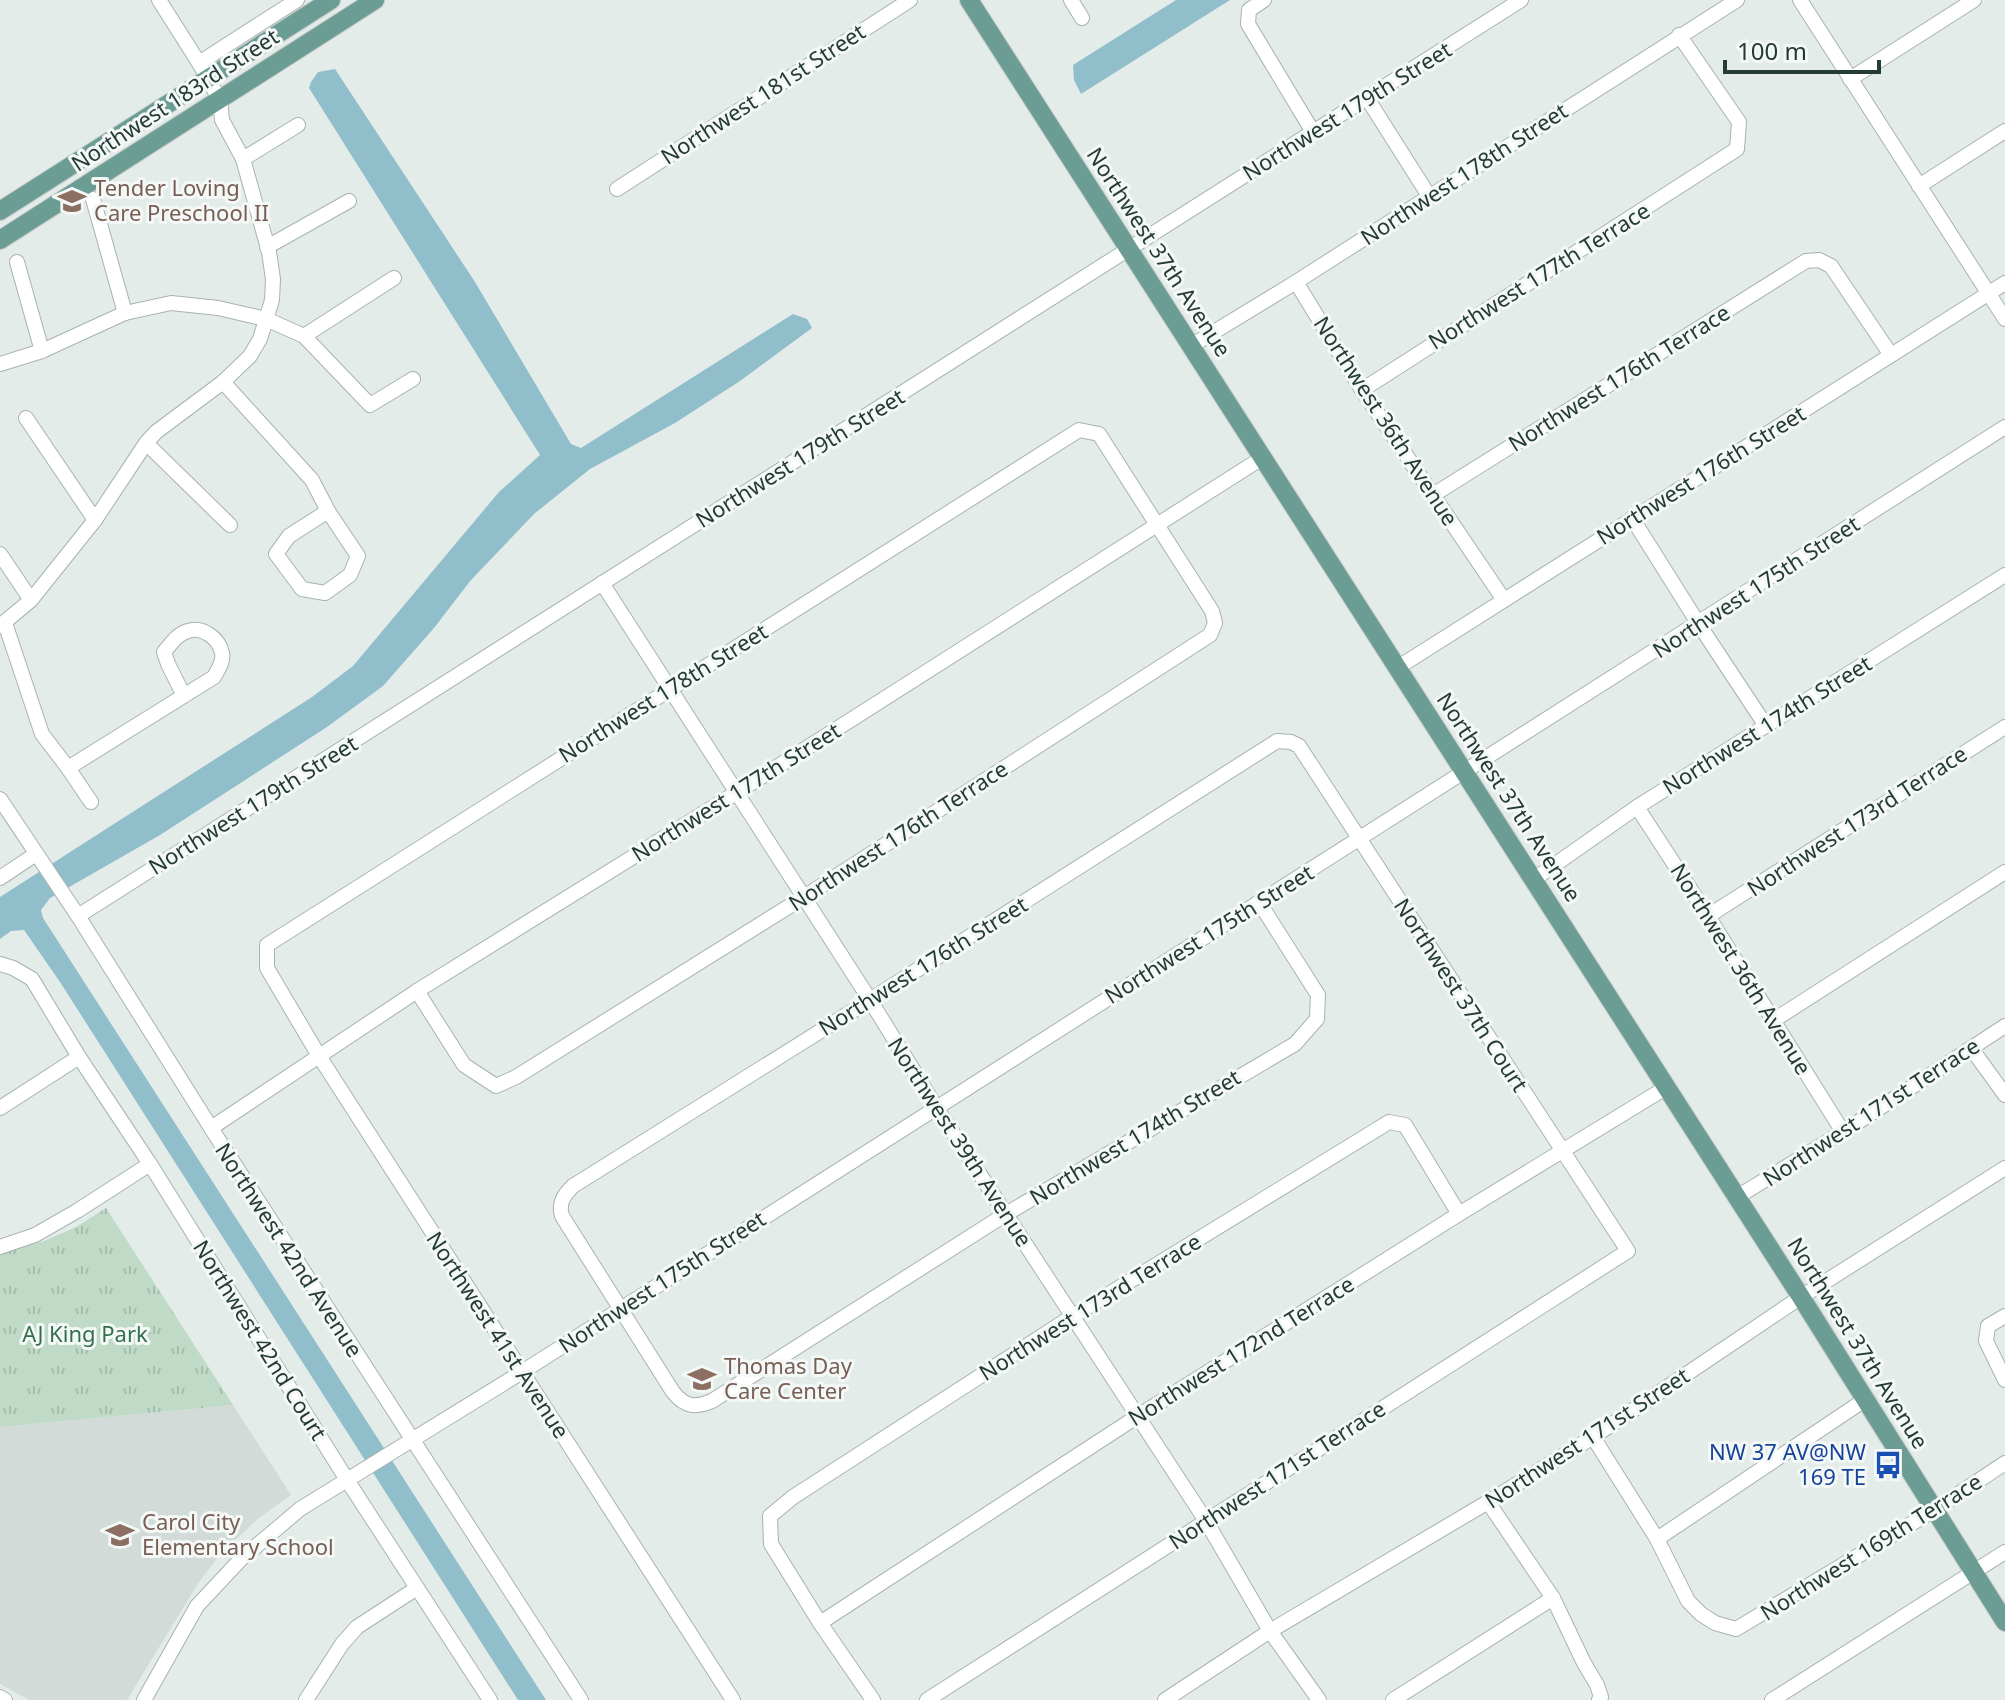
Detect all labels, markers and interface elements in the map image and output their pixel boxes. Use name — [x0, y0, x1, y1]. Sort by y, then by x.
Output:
street label: Northwest 181st Street — [655, 16, 870, 171]
street label: Northwest 183rd Street — [65, 21, 284, 178]
scale bar — [1725, 24, 1879, 74]
street label: Northwest 179th Street — [1236, 34, 1457, 187]
text: 100 m — [1737, 34, 1807, 67]
street label: Northwest 178th Street — [1354, 95, 1573, 251]
street label: Northwest 37th Avenue — [1081, 141, 1239, 362]
place label: Tender Loving Care Preschool II — [94, 172, 269, 227]
school or university icon: Tender Loving Care Preschool II — [57, 186, 87, 216]
street label: Northwest 177th Terrace — [1422, 195, 1655, 356]
street label: Northwest 176th Terrace — [1502, 297, 1735, 458]
street label: Northwest 36th Avenue — [1308, 310, 1466, 531]
street label: Northwest 179th Street — [689, 381, 910, 534]
street label: Northwest 176th Street — [1590, 398, 1811, 551]
street label: Northwest 175th Street — [1646, 508, 1865, 664]
street label: Northwest 178th Street — [552, 616, 773, 769]
street label: Northwest 174th Street — [1656, 648, 1877, 801]
street label: Northwest 37th Avenue — [1431, 686, 1589, 907]
street label: Northwest 177th Street — [625, 715, 846, 868]
street label: Northwest 179th Street — [142, 728, 363, 881]
street label: Northwest 173rd Terrace — [1741, 738, 1972, 903]
street label: Northwest 176th Terrace — [782, 753, 1013, 917]
street label: Northwest 175th Street — [1098, 857, 1319, 1010]
street label: Northwest 36th Avenue — [1664, 857, 1819, 1080]
street label: Northwest 176th Street — [812, 889, 1033, 1042]
street label: Northwest 37th Court — [1388, 892, 1536, 1097]
street label: Northwest 171st Terrace — [1756, 1030, 1985, 1193]
street label: Northwest 39th Avenue — [882, 1031, 1040, 1252]
street label: Northwest 174th Street — [1023, 1061, 1246, 1211]
street label: Northwest 42nd Avenue — [209, 1137, 370, 1362]
street label: Northwest 175th Street — [552, 1203, 771, 1359]
street label: Northwest 41st Avenue — [421, 1225, 577, 1444]
street label: Northwest 173rd Terrace — [973, 1226, 1206, 1387]
street label: Northwest 37th Avenue — [1781, 1231, 1936, 1454]
street label: Northwest 42nd Court — [187, 1234, 335, 1445]
street label: Northwest 172nd Terrace — [1122, 1268, 1359, 1432]
park label: AJ King Park — [22, 1318, 148, 1348]
place label: Thomas Day Care Center — [724, 1350, 853, 1405]
street label: Northwest 171st Street — [1479, 1360, 1694, 1515]
school or university icon: Thomas Day Care Center — [687, 1364, 717, 1394]
street label: Northwest 171st Terrace — [1162, 1393, 1391, 1556]
place label: NW 37 AV@NW 169 TE — [1709, 1436, 1867, 1491]
bus stop icon: NW 37 AV@NW 169 TE — [1873, 1450, 1903, 1480]
street label: Northwest 169th Terrace — [1754, 1466, 1987, 1627]
place label: Carol City Elementary School — [142, 1506, 334, 1561]
school or university icon: Carol City Elementary School — [105, 1520, 135, 1550]

